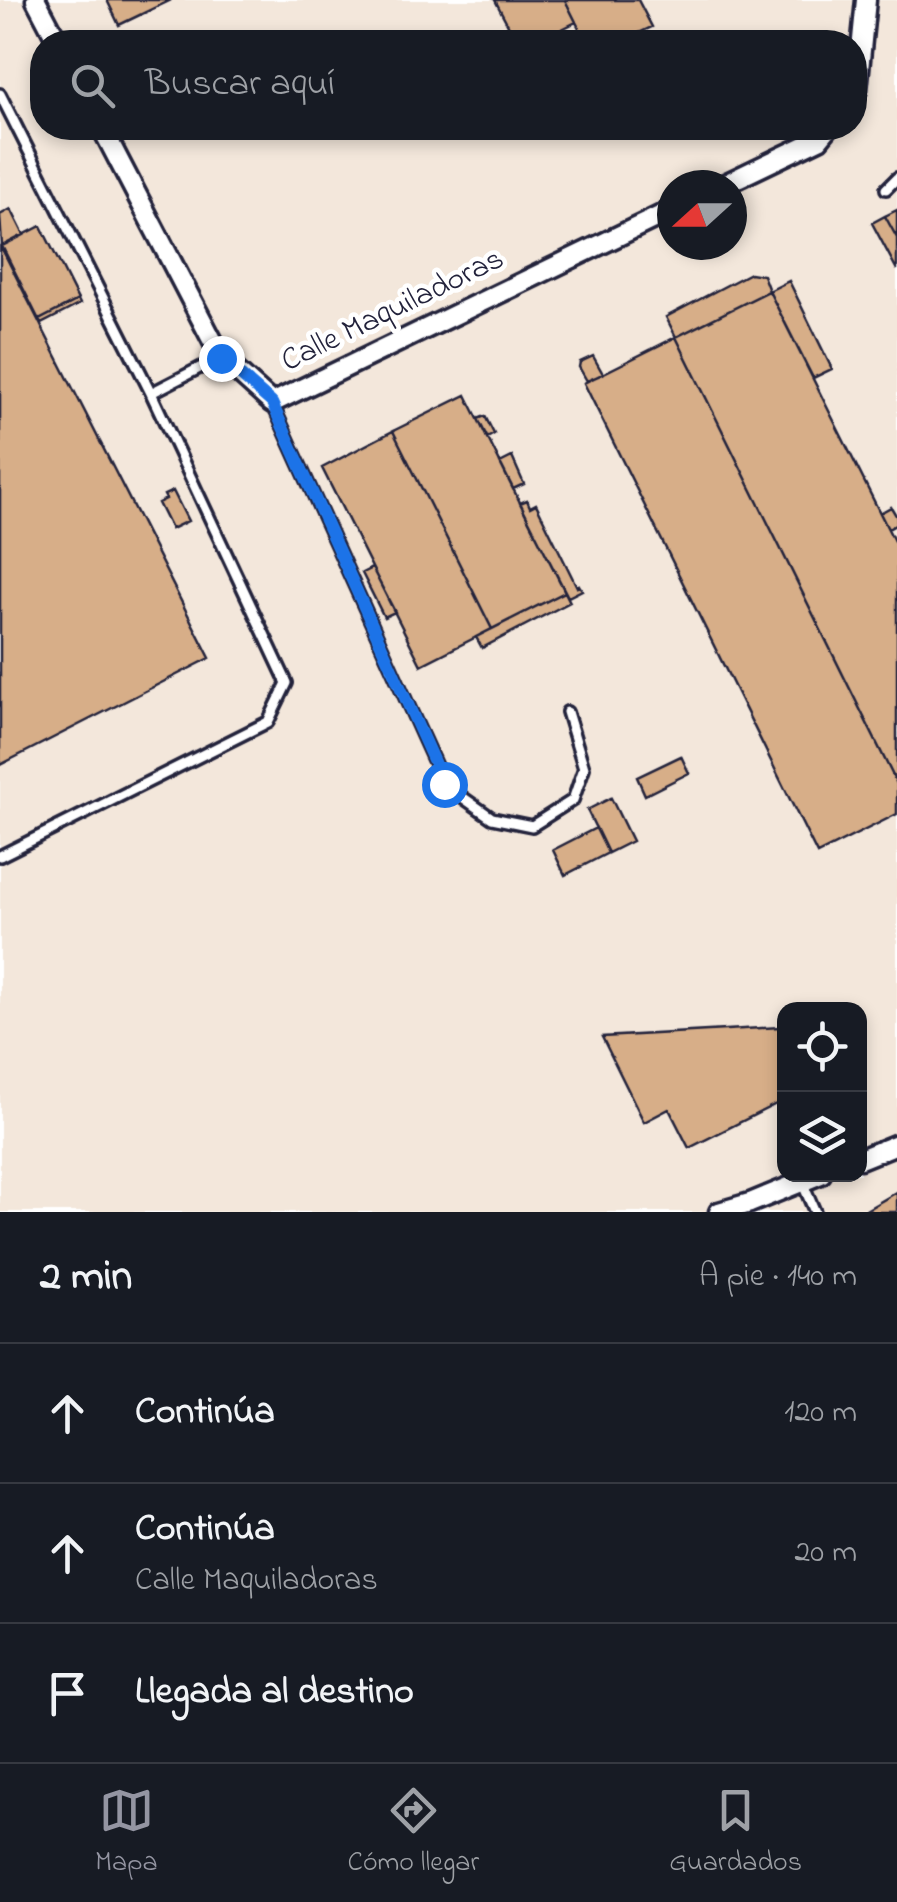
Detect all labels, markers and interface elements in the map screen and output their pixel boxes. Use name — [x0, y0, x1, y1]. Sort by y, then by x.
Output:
search box — [30, 30, 867, 140]
text: Buscar aquí — [145, 57, 335, 113]
icon: search — [65, 58, 120, 113]
north arrow — [657, 170, 747, 260]
street label: Calle Maquiladoras — [274, 237, 512, 385]
route end — [199, 336, 245, 382]
route start — [422, 762, 468, 808]
map controls — [777, 1002, 867, 1182]
button: locate — [777, 1002, 867, 1092]
button: layers — [777, 1092, 867, 1182]
text: 2 min — [40, 1247, 132, 1308]
text: A pie · 140 m — [699, 1254, 857, 1301]
text: Continúa — [135, 1385, 275, 1441]
icon: ahead — [40, 1386, 95, 1441]
text: 120 m — [784, 1390, 857, 1437]
text: Continúa — [135, 1502, 275, 1558]
icon: ahead — [40, 1526, 95, 1581]
text: 20 m — [794, 1530, 857, 1577]
text: Calle Maquiladoras — [135, 1558, 378, 1605]
text: Llegada al destino — [135, 1665, 414, 1721]
icon: arrive — [40, 1666, 95, 1721]
tab: Mapa — [95, 1783, 158, 1884]
tab: Cómo llegar — [348, 1783, 479, 1884]
tab: Guardados — [669, 1783, 802, 1884]

